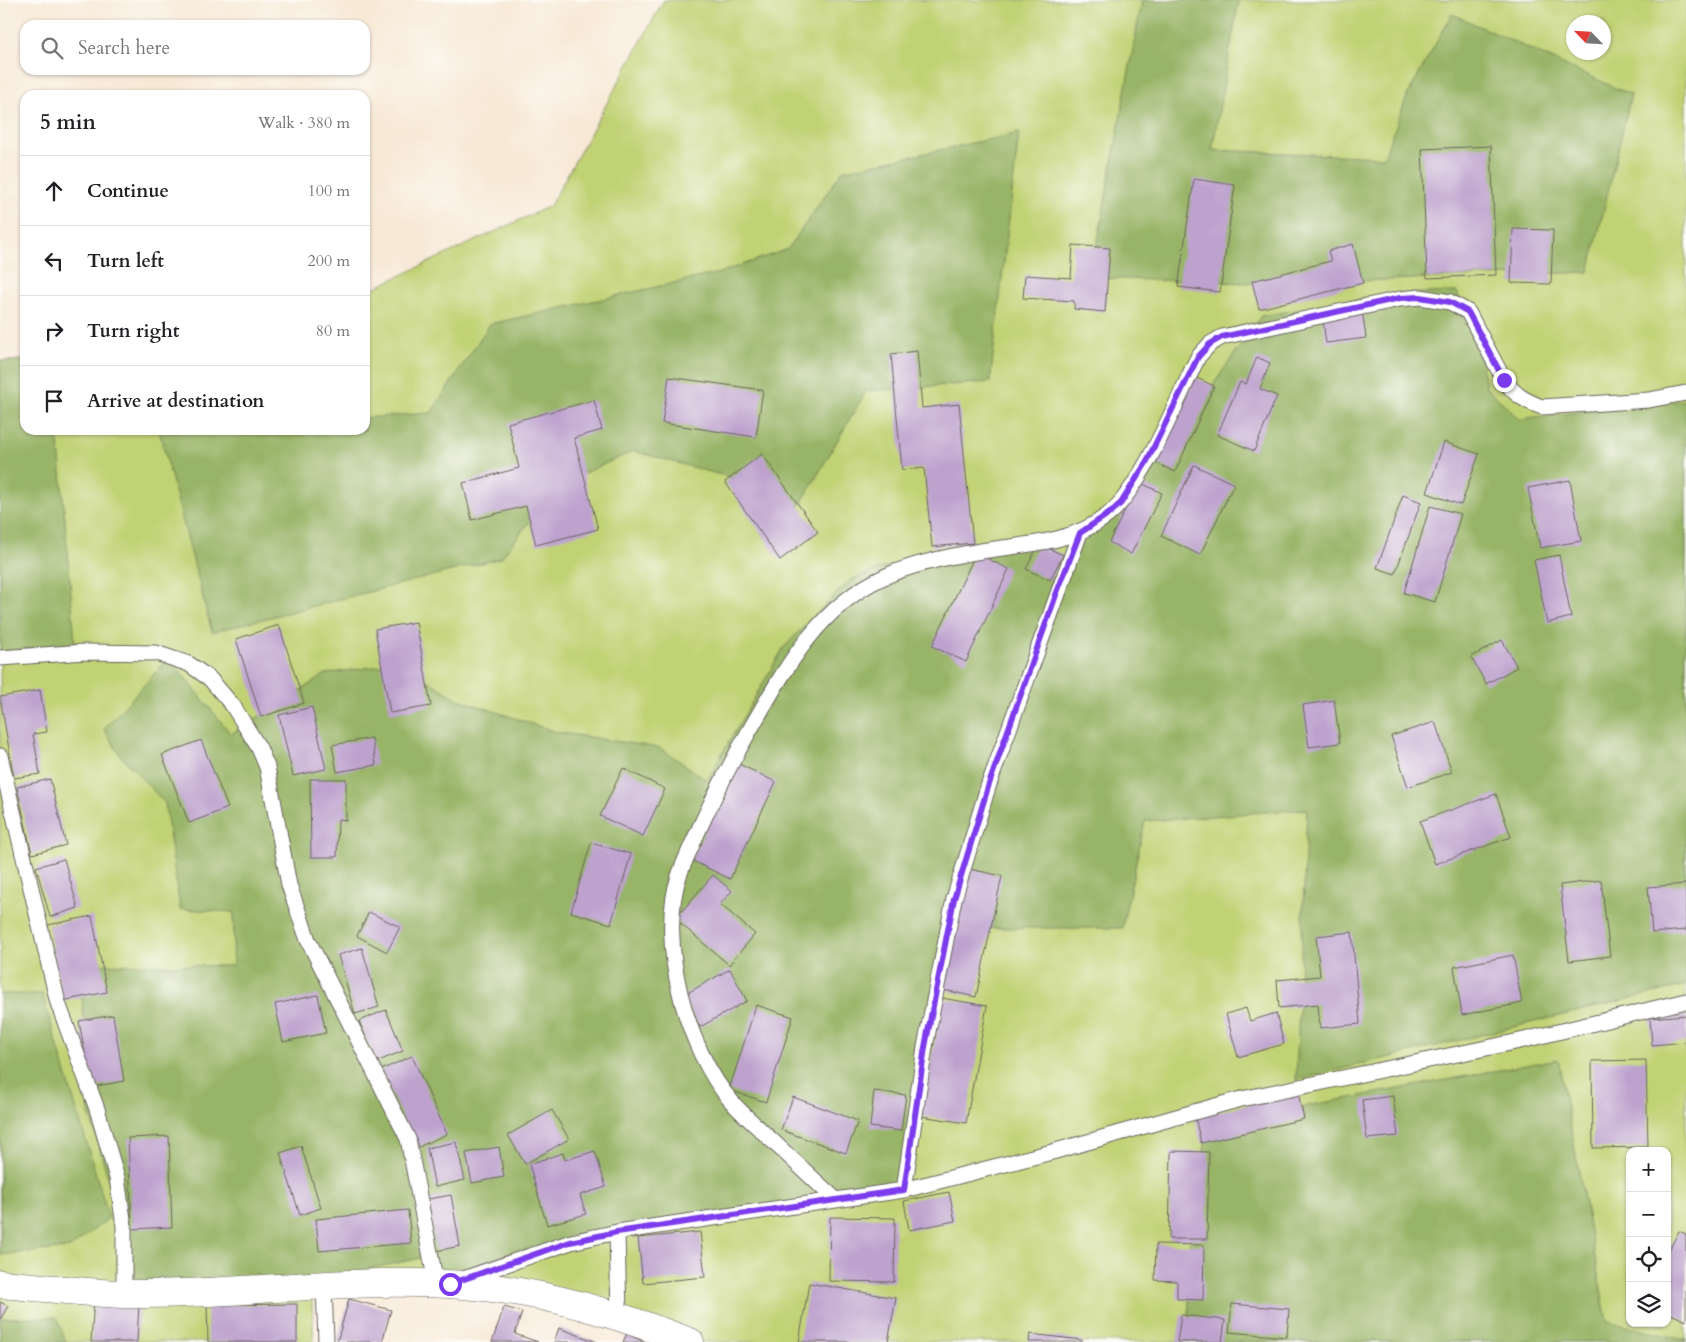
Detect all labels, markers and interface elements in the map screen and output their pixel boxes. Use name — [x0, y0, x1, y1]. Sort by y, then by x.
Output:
north arrow — [1566, 15, 1611, 60]
search box — [20, 20, 370, 75]
icon: search — [38, 34, 66, 62]
text: Search here — [78, 35, 170, 61]
text: 5 min — [40, 108, 96, 137]
text: Walk · 380 m — [258, 112, 350, 134]
icon: ahead — [40, 177, 68, 205]
text: Continue — [87, 178, 169, 204]
text: 100 m — [308, 180, 350, 202]
icon: left — [40, 247, 68, 275]
text: Turn left — [87, 248, 164, 274]
text: 200 m — [308, 250, 350, 272]
icon: right — [40, 317, 68, 345]
text: Turn right — [87, 318, 179, 344]
text: 80 m — [316, 320, 350, 342]
route end — [1493, 369, 1516, 392]
icon: arrive — [40, 387, 68, 415]
text: Arrive at destination — [87, 388, 264, 414]
map controls — [1626, 1147, 1671, 1327]
button: + — [1626, 1147, 1671, 1192]
button: − — [1626, 1192, 1671, 1237]
button: locate — [1626, 1237, 1671, 1282]
route start — [439, 1273, 462, 1296]
button: layers — [1626, 1282, 1671, 1327]

